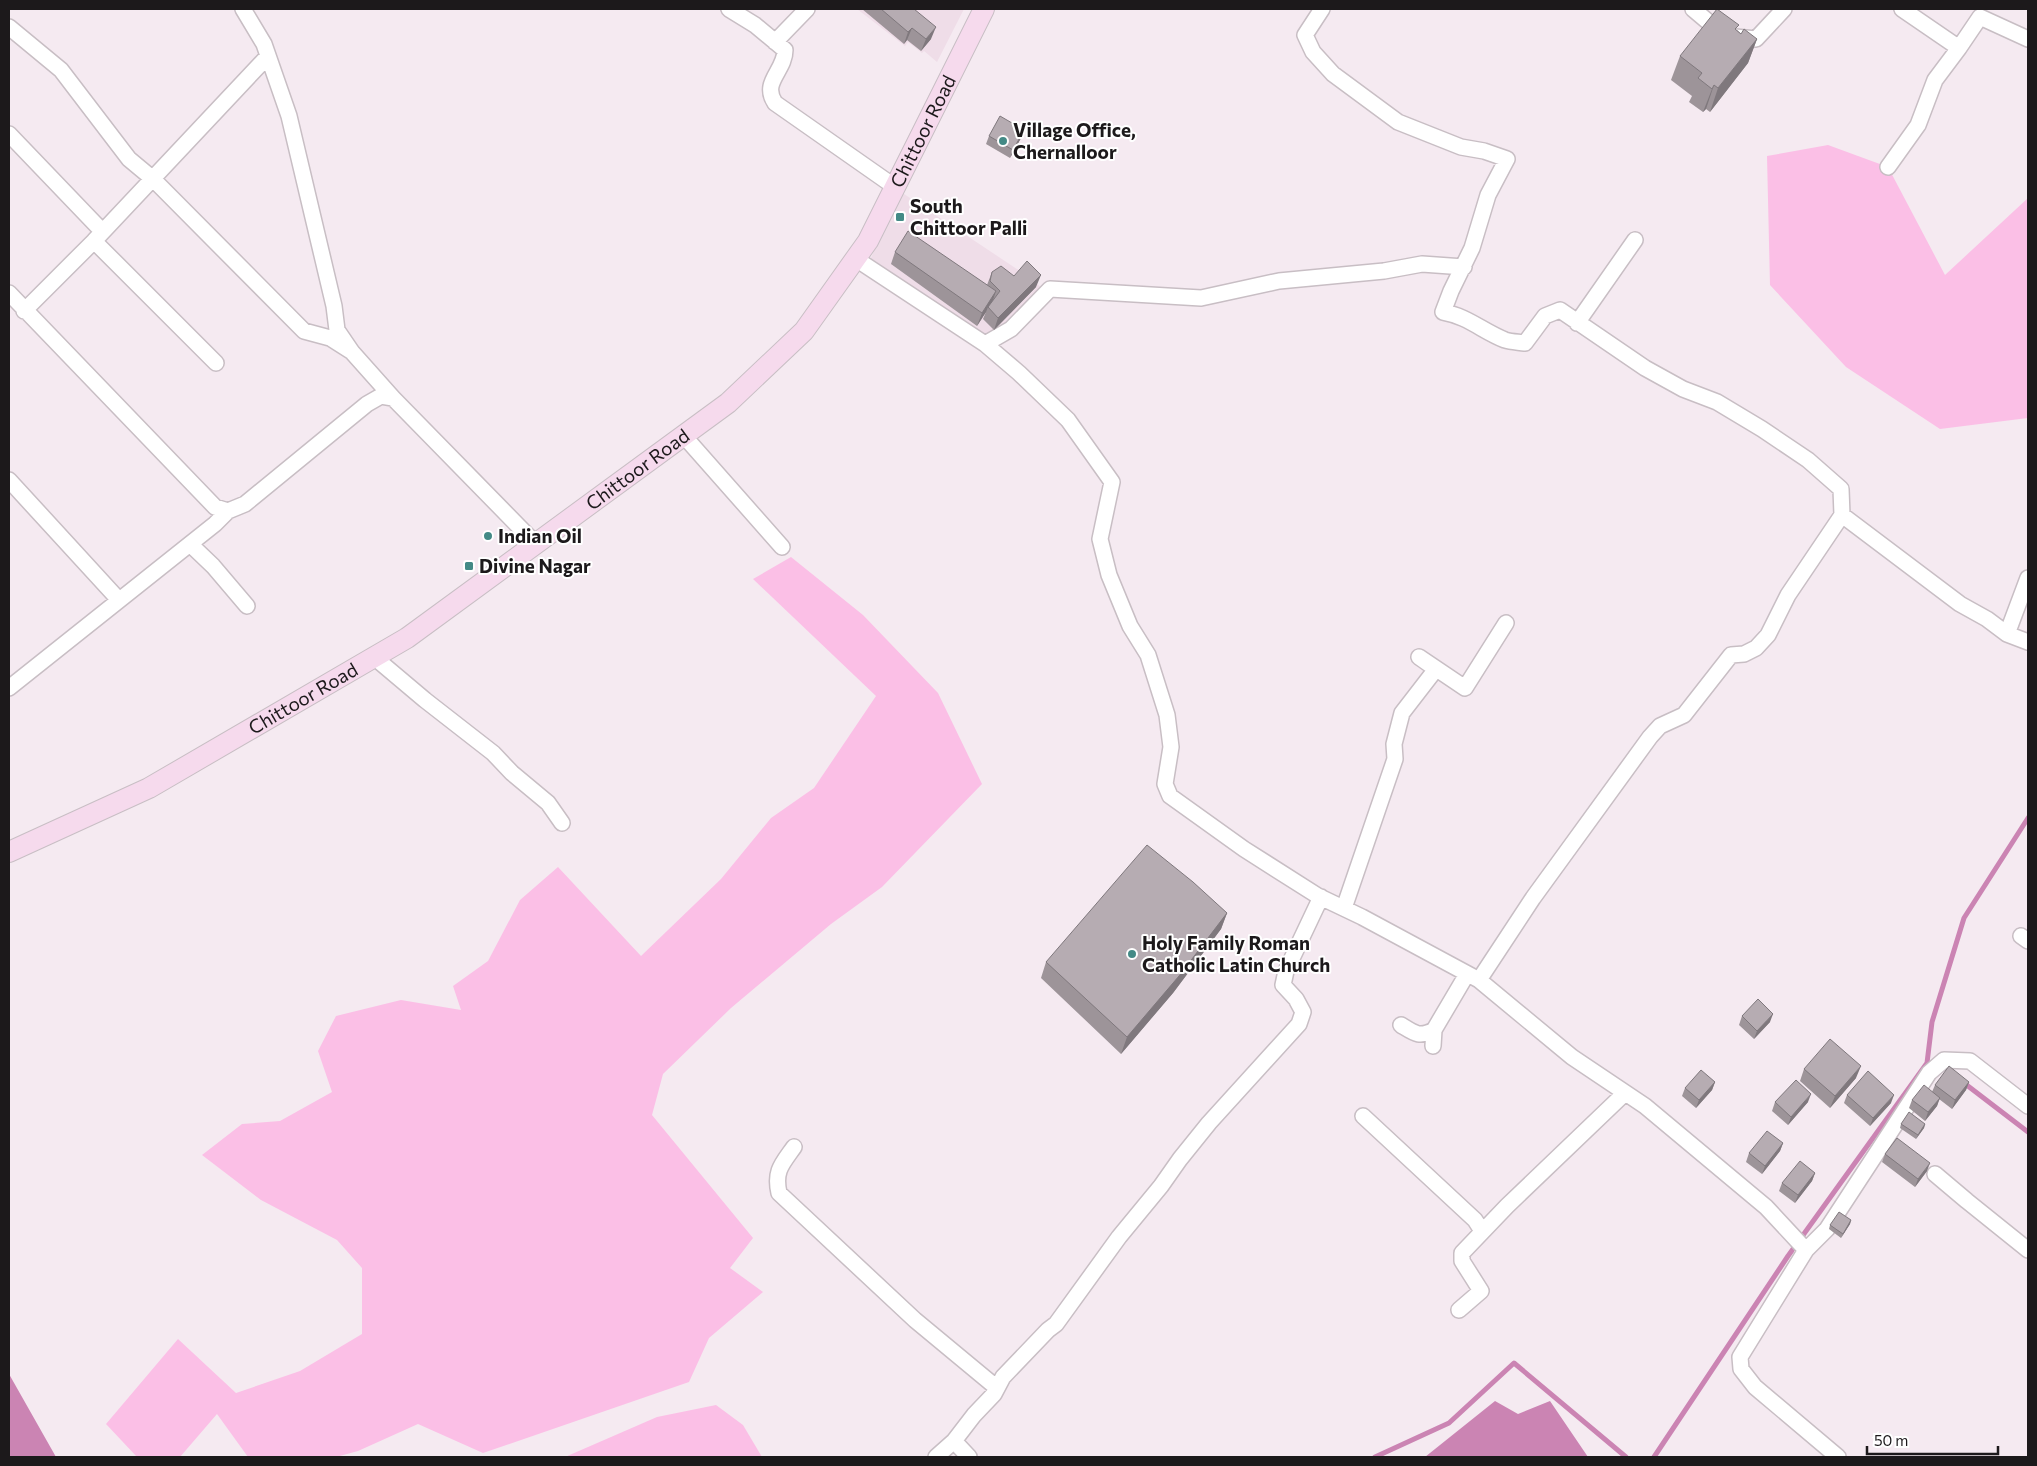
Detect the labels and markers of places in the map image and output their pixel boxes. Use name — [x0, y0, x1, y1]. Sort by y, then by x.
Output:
place label: Village Office, Chernalloor — [1013, 118, 1136, 163]
marker: Village Office, Chernalloor — [997, 135, 1009, 147]
place label: South Chittoor Palli — [910, 194, 1027, 239]
marker: South Chittoor Palli — [894, 211, 906, 223]
place label: Indian Oil — [498, 524, 582, 547]
marker: Indian Oil — [482, 530, 494, 542]
place label: Divine Nagar — [479, 554, 591, 577]
marker: Divine Nagar — [463, 560, 475, 572]
place label: Holy Family Roman Catholic Latin Church — [1142, 931, 1330, 976]
marker: Holy Family Roman Catholic Latin Church — [1126, 948, 1138, 960]

